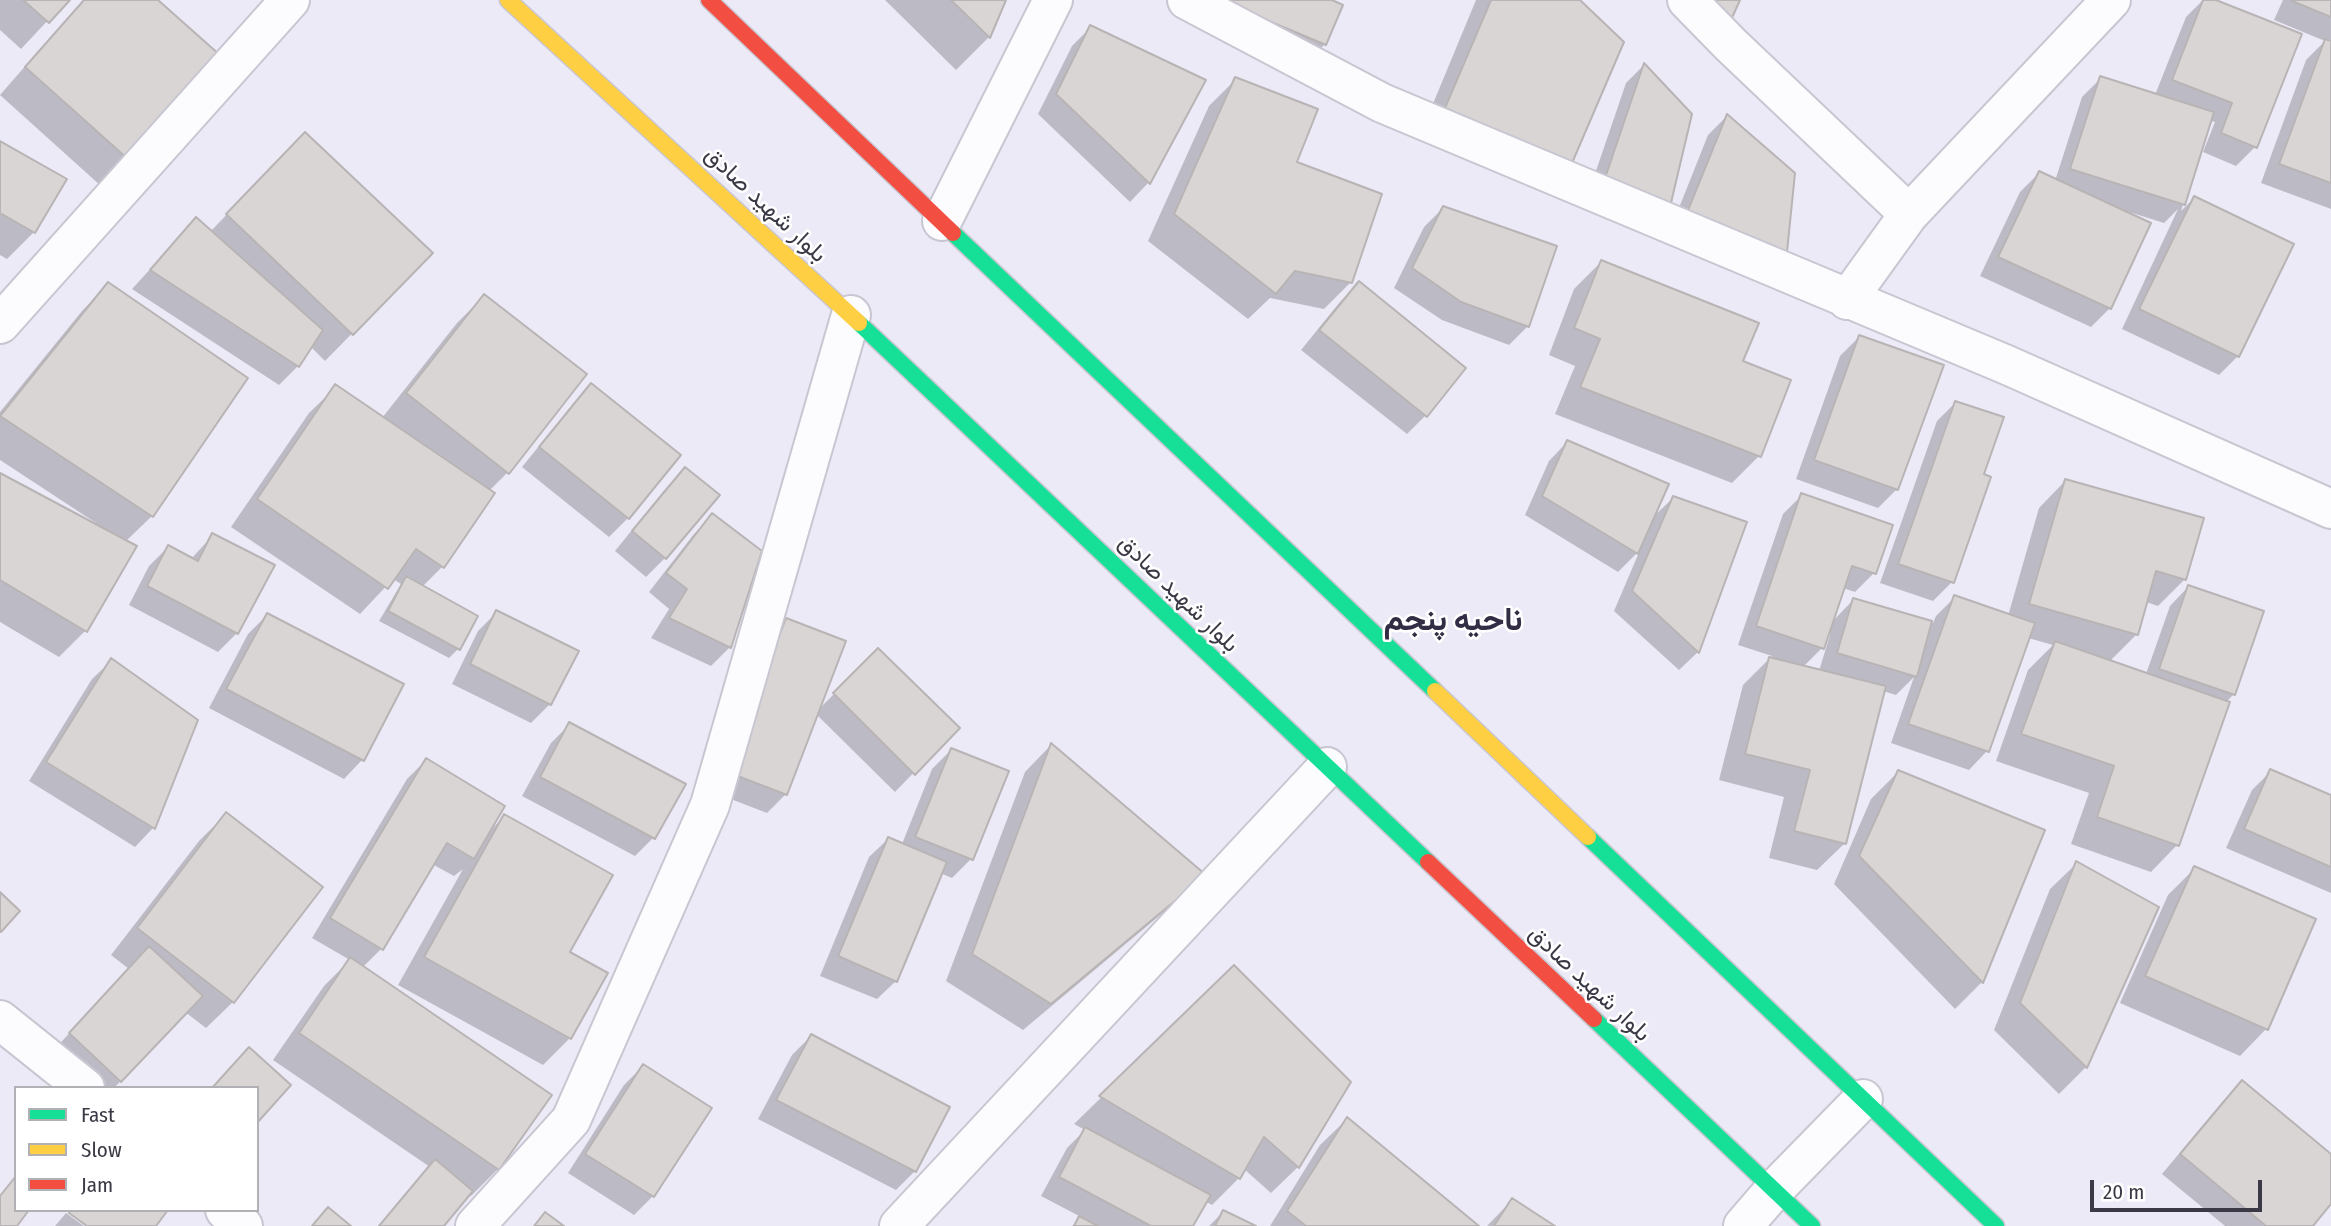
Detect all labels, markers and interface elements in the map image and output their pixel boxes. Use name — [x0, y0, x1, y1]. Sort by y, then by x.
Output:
street label: بلوار شهید صادق — [698, 141, 832, 269]
street label: بلوار شهید صادق — [1111, 529, 1245, 659]
district label: ناحیه پنجم — [1384, 602, 1522, 640]
street label: بلوار شهید صادق — [1522, 920, 1656, 1048]
legend — [14, 1086, 259, 1212]
text: Fast — [81, 1102, 115, 1128]
text: Slow — [81, 1137, 122, 1163]
scale bar — [2093, 1166, 2264, 1210]
text: Jam — [81, 1172, 113, 1198]
text: 20 m — [2103, 1179, 2144, 1205]

